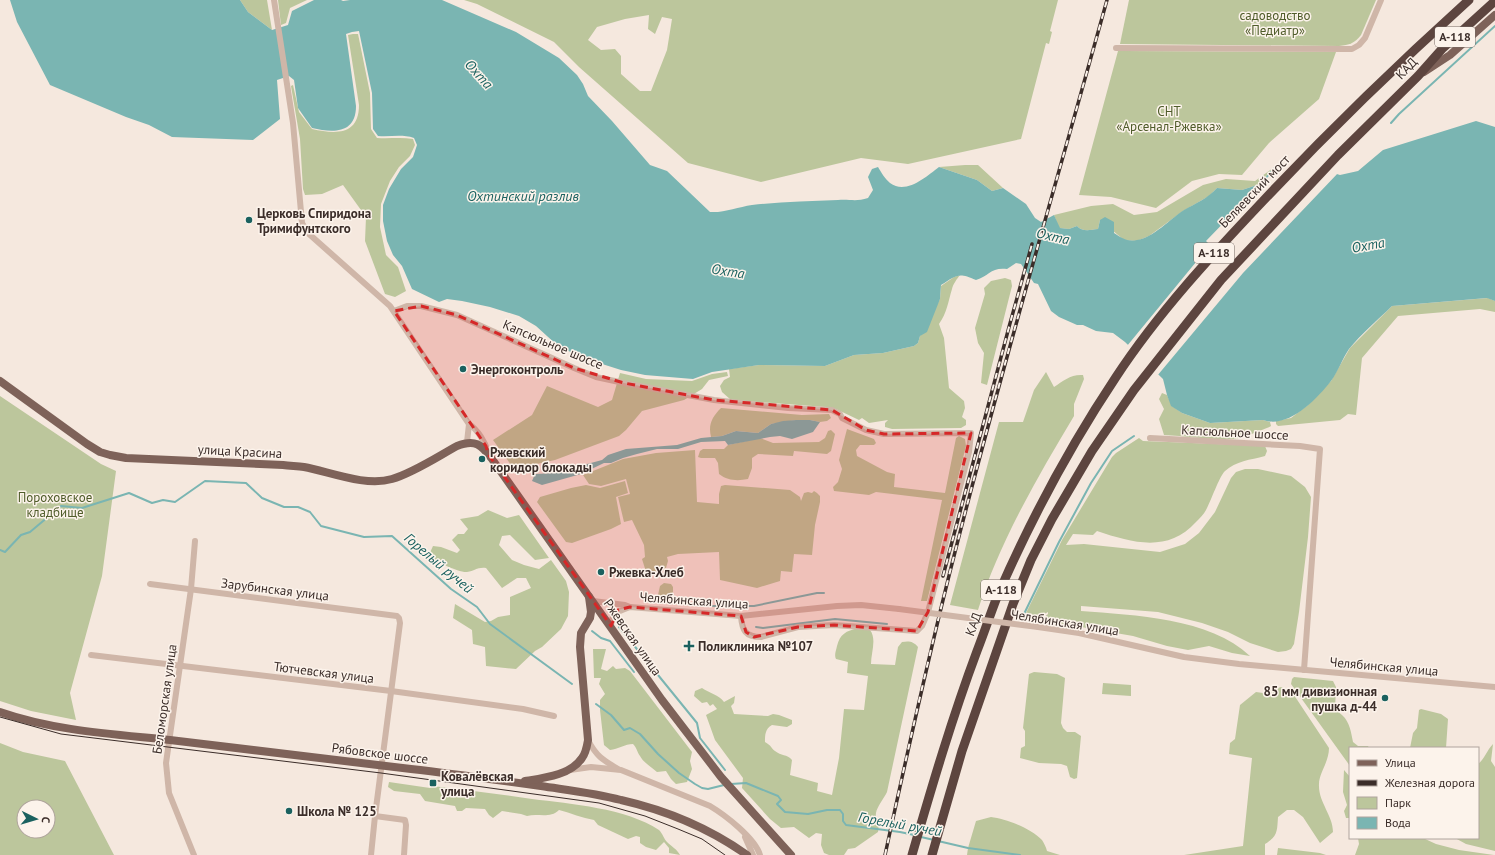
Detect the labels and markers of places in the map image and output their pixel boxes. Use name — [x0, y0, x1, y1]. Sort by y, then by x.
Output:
place label: Церковь Спиридона Тримифунтского — [257, 205, 371, 237]
marker: Церковь Спиридона Тримифунтского — [244, 215, 254, 225]
place label: Энергоконтроль — [471, 361, 564, 378]
marker: Энергоконтроль — [458, 364, 468, 374]
place label: Ржевский коридор блокады — [490, 444, 592, 476]
marker: Ржевский коридор блокады — [477, 454, 487, 464]
place label: Ржевка-Хлеб — [609, 564, 684, 581]
marker: Ржевка-Хлеб — [596, 567, 606, 577]
place label: Поликлиника №107 — [698, 638, 813, 655]
marker: Поликлиника №107 — [683, 640, 695, 652]
place label: 85 мм дивизионная пушка д-44 — [1264, 683, 1378, 715]
marker: 85 мм дивизионная пушка д-44 — [1380, 693, 1390, 703]
place label: Ковалёвская улица — [440, 768, 513, 800]
marker: Ковалёвская улица — [428, 778, 438, 788]
place label: Школа № 125 — [297, 803, 377, 820]
marker: Школа № 125 — [284, 806, 294, 816]

